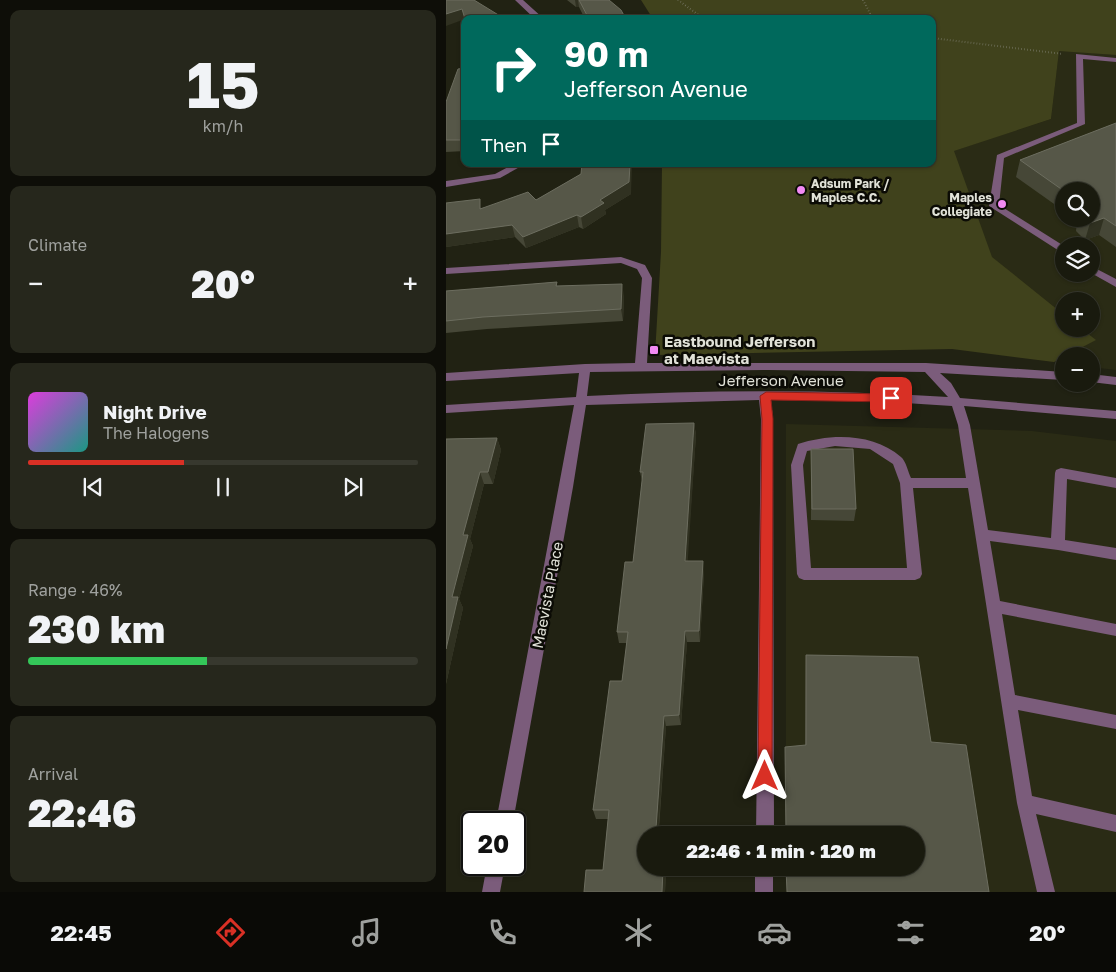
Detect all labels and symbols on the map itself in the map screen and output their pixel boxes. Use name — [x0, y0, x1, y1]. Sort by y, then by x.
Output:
place label: Adsum Park / Maples C.C. — [811, 176, 890, 205]
marker: Adsum Park / Maples C.C. — [795, 184, 807, 196]
place label: Maples Collegiate — [932, 190, 992, 219]
marker: Maples Collegiate — [996, 198, 1008, 210]
place label: Eastbound Jefferson at Maevista — [664, 332, 815, 367]
marker: Eastbound Jefferson at Maevista — [648, 344, 660, 356]
street label: Jefferson Avenue — [718, 371, 844, 389]
pin — [870, 377, 912, 419]
street label: Maevista Place — [528, 540, 566, 650]
position arrow — [738, 749, 790, 801]
speed limit sign: 20 — [461, 811, 526, 876]

